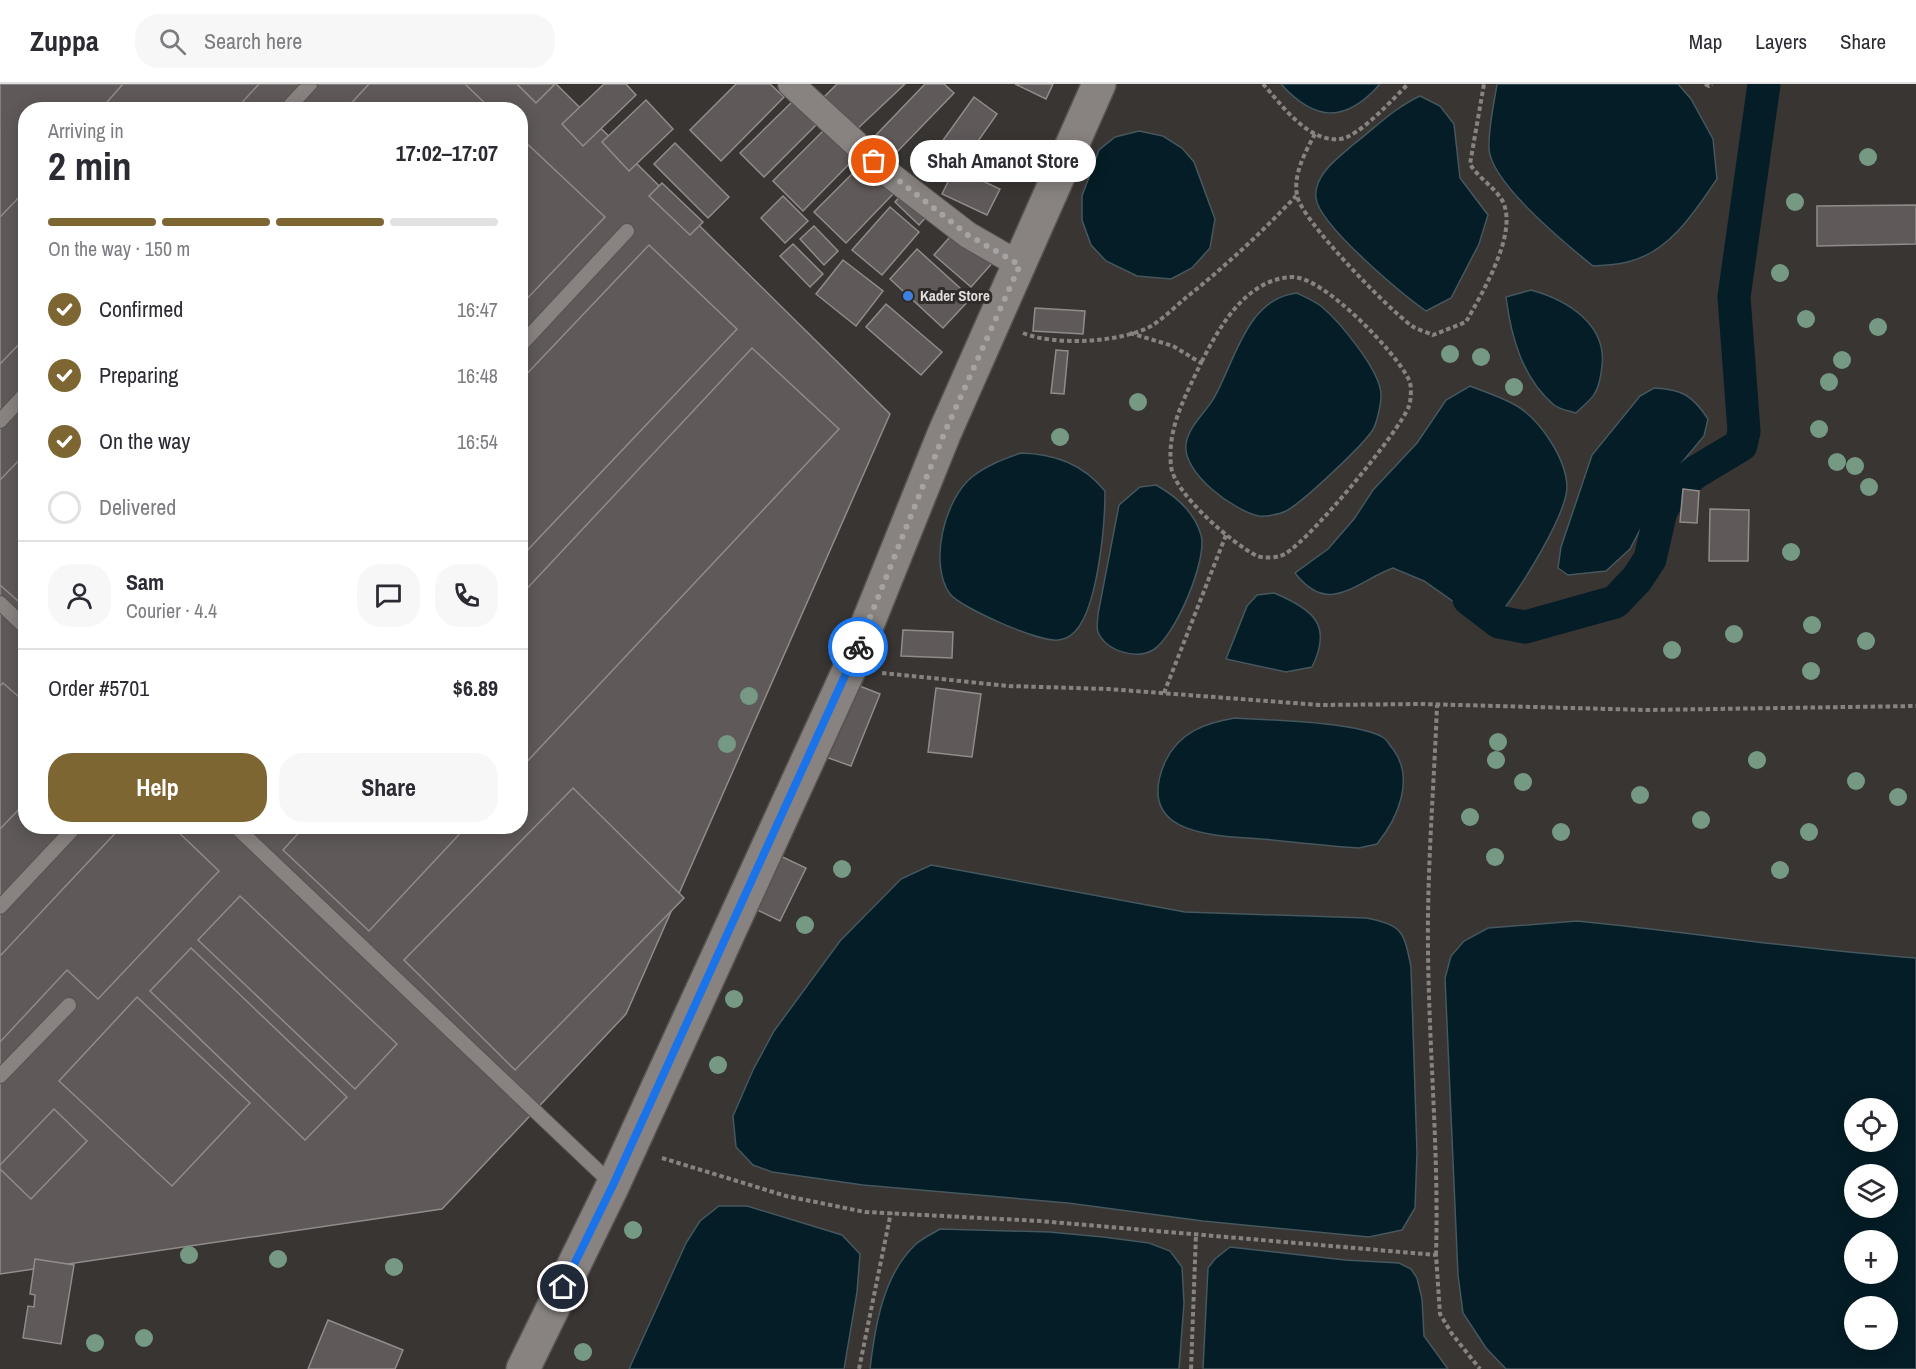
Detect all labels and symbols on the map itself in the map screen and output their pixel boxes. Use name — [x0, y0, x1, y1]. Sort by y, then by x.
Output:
pin — [848, 135, 899, 186]
callout: Shah Amanot Store — [910, 140, 1096, 182]
place label: Kader Store — [920, 285, 990, 306]
marker: Kader Store — [901, 289, 915, 303]
courier — [828, 617, 888, 677]
pin — [537, 1261, 588, 1312]

